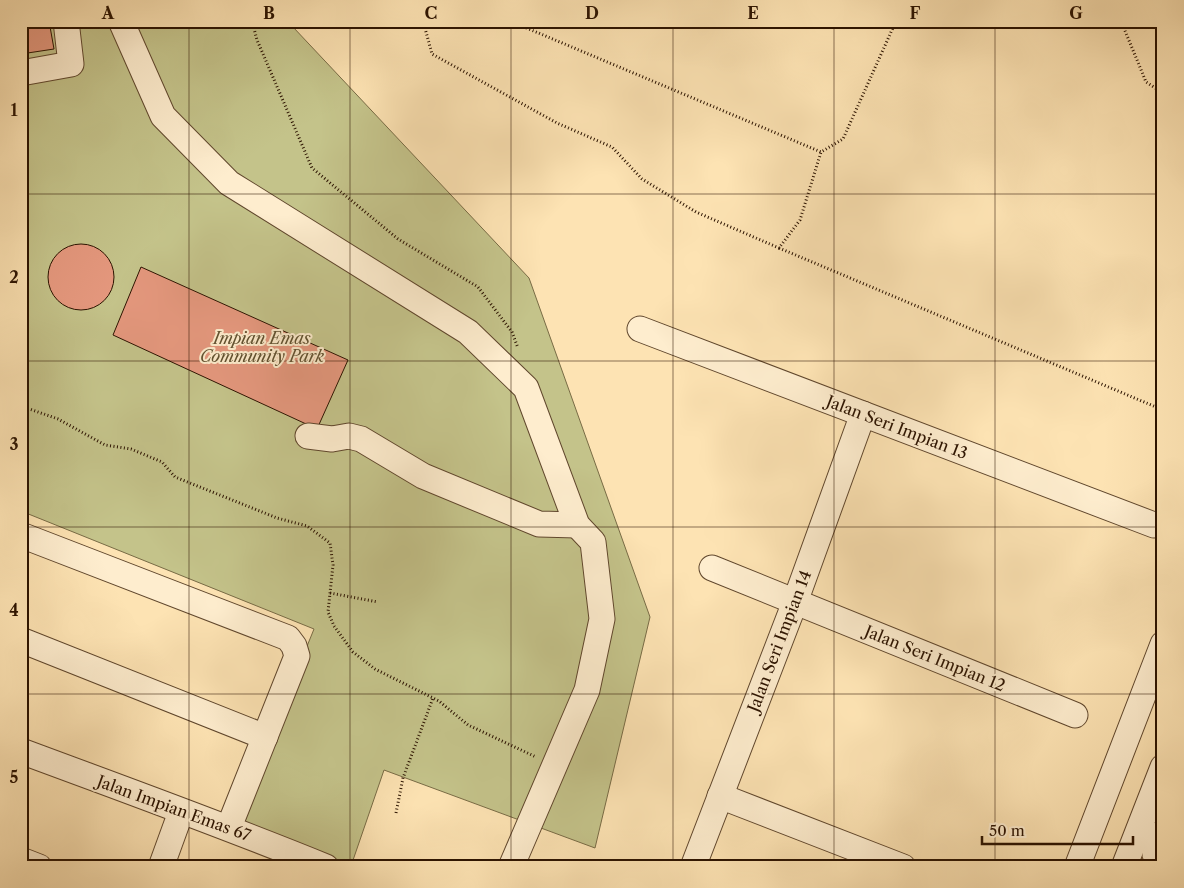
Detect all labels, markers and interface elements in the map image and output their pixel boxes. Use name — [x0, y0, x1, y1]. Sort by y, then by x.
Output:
text: A — [101, 3, 115, 23]
text: B — [263, 3, 275, 23]
text: C — [425, 3, 437, 23]
text: D — [585, 3, 599, 23]
text: E — [747, 3, 759, 23]
text: F — [910, 3, 921, 23]
text: G — [1069, 3, 1083, 23]
text: 1 — [10, 100, 18, 120]
text: 2 — [9, 267, 19, 287]
park label: Impian Emas Community Park — [200, 328, 325, 366]
street label: Jalan Seri Impian 13 — [821, 390, 970, 463]
text: 3 — [9, 434, 19, 454]
street label: Jalan Seri Impian 14 — [742, 567, 815, 717]
text: 4 — [9, 600, 19, 620]
street label: Jalan Seri Impian 12 — [859, 619, 1008, 695]
text: 5 — [10, 767, 19, 787]
street label: Jalan Impian Emas 67 — [91, 770, 254, 845]
scale bar — [982, 813, 1133, 845]
text: 50 m — [989, 821, 1025, 840]

